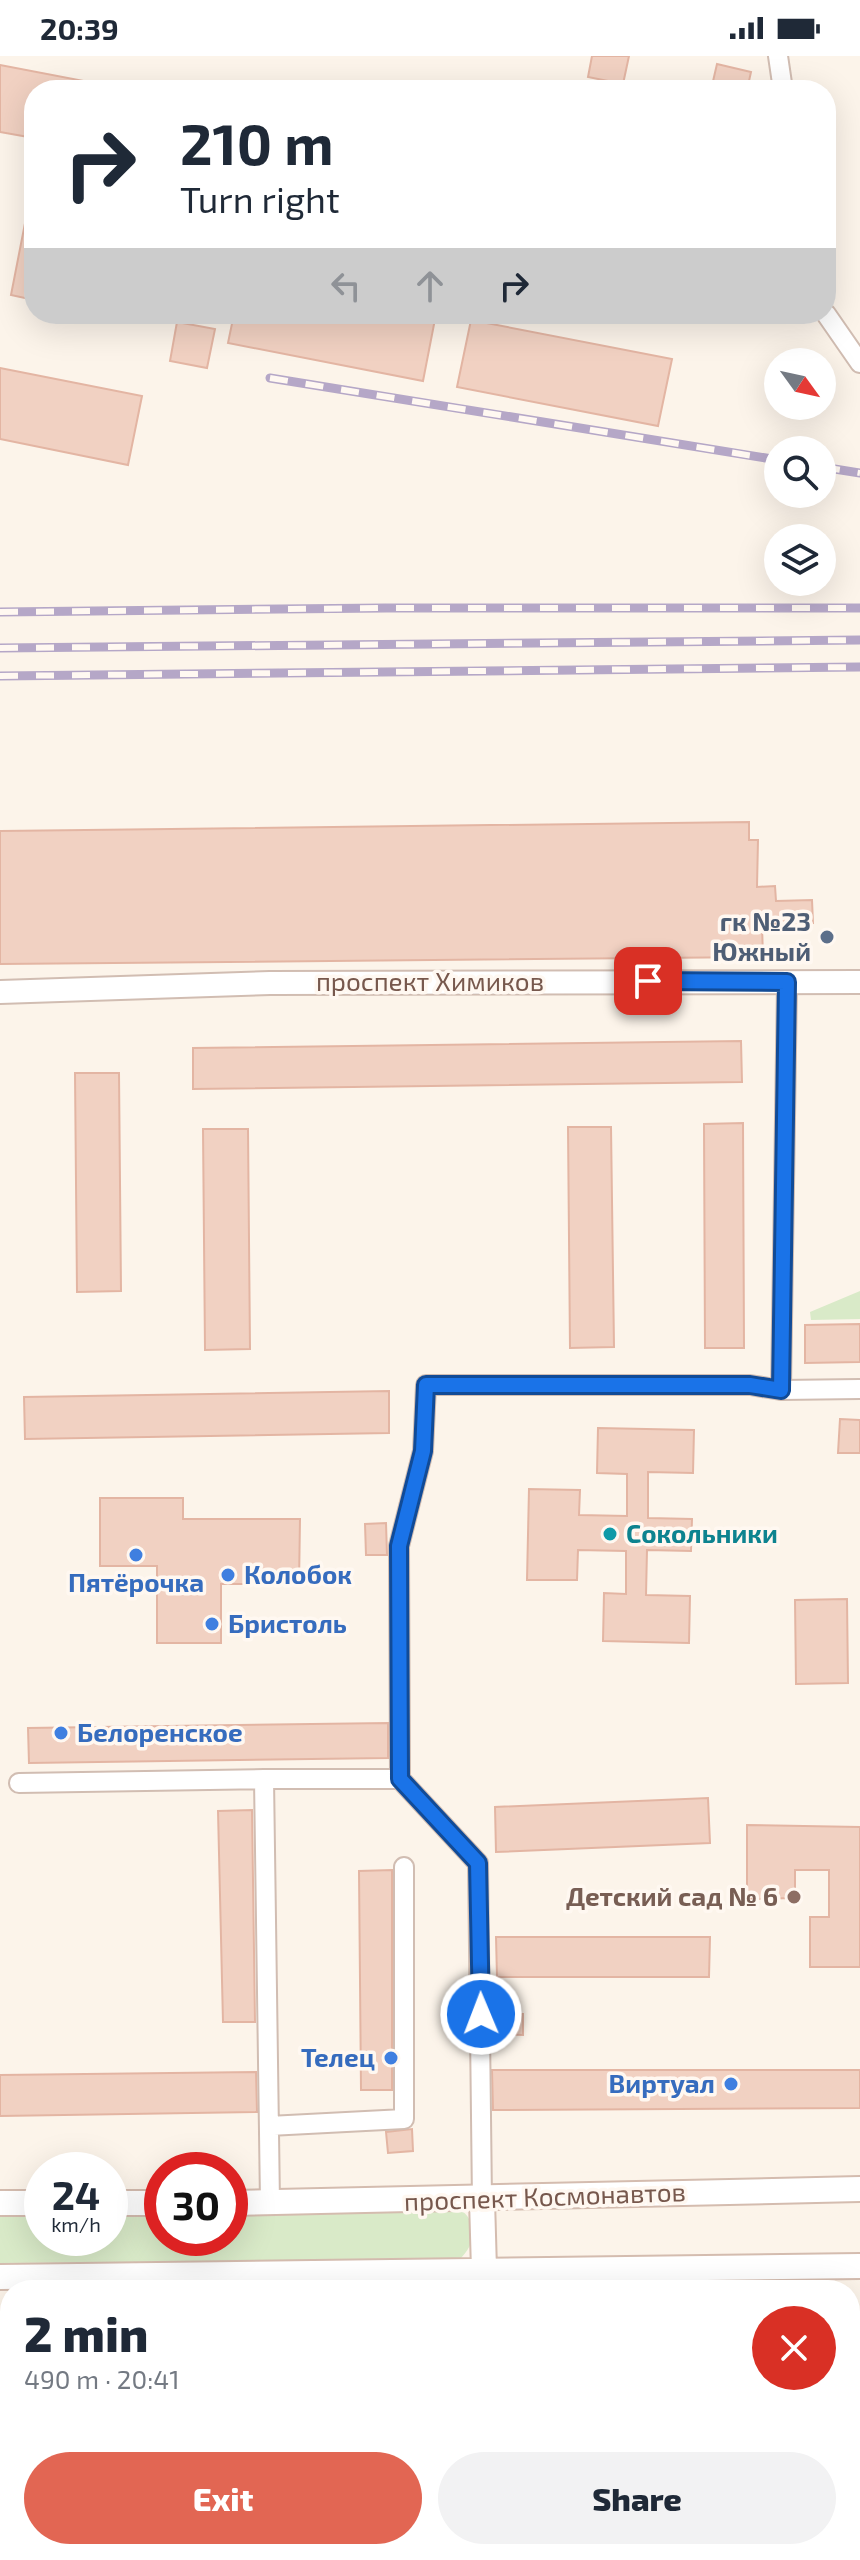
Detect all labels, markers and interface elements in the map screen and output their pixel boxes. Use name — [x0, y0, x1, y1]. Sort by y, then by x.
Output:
text: 20:39 — [40, 10, 119, 46]
text: 210 m — [180, 109, 334, 176]
icon: right — [48, 112, 152, 216]
text: Turn right — [180, 177, 340, 220]
icon: left — [324, 264, 368, 308]
icon: ahead — [408, 264, 452, 308]
icon: right — [492, 264, 536, 308]
north arrow — [764, 348, 836, 420]
map controls — [764, 348, 836, 596]
button: search — [764, 436, 836, 508]
button: layers — [764, 524, 836, 596]
place label: гк №23 Южный — [712, 905, 811, 966]
marker: гк №23 Южный — [818, 928, 836, 946]
pin — [614, 947, 682, 1015]
icon: arrive — [626, 959, 670, 1003]
street label: проспект Химиков — [316, 965, 544, 996]
place label: Сокольники — [626, 1517, 778, 1548]
marker: Сокольники — [601, 1525, 619, 1543]
marker: Пятёрочка — [127, 1546, 145, 1564]
place label: Колобок — [244, 1558, 352, 1589]
place label: Пятёрочка — [68, 1566, 204, 1597]
marker: Колобок — [219, 1566, 237, 1584]
place label: Бристоль — [228, 1607, 347, 1638]
marker: Бристоль — [203, 1615, 221, 1633]
place label: Белоренское — [77, 1716, 243, 1747]
marker: Белоренское — [52, 1724, 70, 1742]
place label: Детский сад № 6 — [566, 1880, 778, 1911]
marker: Детский сад № 6 — [785, 1888, 803, 1906]
position arrow — [439, 1972, 523, 2056]
place label: Телец — [301, 2041, 375, 2072]
marker: Телец — [382, 2049, 400, 2067]
place label: Виртуал — [609, 2067, 715, 2098]
marker: Виртуал — [722, 2075, 740, 2093]
speed limit sign: 30 — [144, 2152, 248, 2256]
text: 24 — [52, 2170, 100, 2218]
street label: проспект Космонавтов — [403, 2175, 686, 2216]
text: km/h — [51, 2212, 101, 2236]
text: 2 min — [24, 2304, 148, 2362]
button: close — [752, 2306, 836, 2390]
text: 490 m · 20:41 — [24, 2363, 180, 2394]
button: Exit — [24, 2452, 422, 2544]
button: Share — [438, 2452, 836, 2544]

